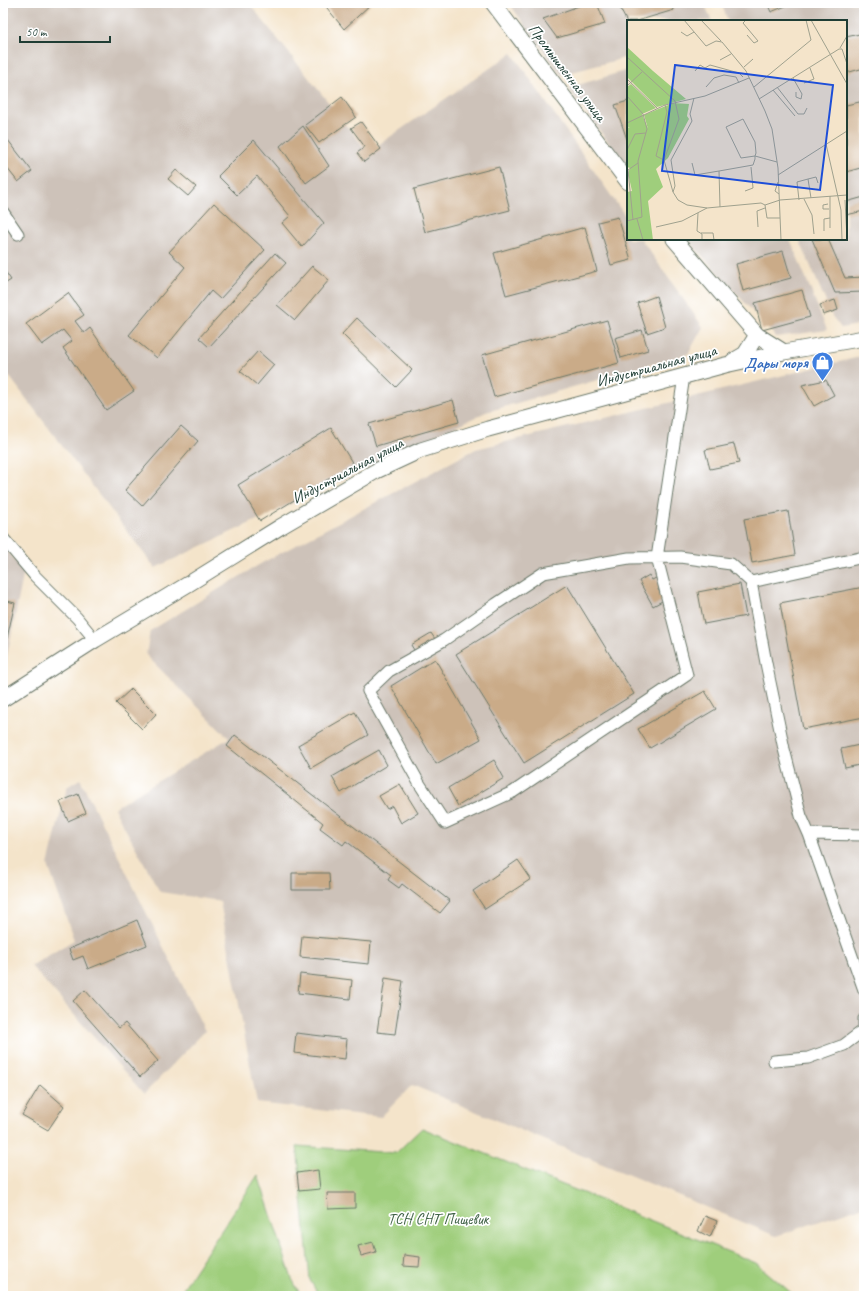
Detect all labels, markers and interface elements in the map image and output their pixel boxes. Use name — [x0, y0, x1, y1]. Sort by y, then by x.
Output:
scale bar — [20, 18, 110, 44]
street label: Промышленная улица — [524, 20, 611, 127]
inset map — [627, 20, 847, 240]
text: 50 m — [26, 24, 48, 40]
street label: Индустриальная улица — [594, 340, 720, 392]
shop icon: Дары моря — [810, 349, 836, 382]
place label: Дары моря — [744, 353, 809, 373]
street label: Индустриальная улица — [288, 432, 408, 509]
park label: ТСН СНТ Пищевик — [388, 1209, 490, 1229]

